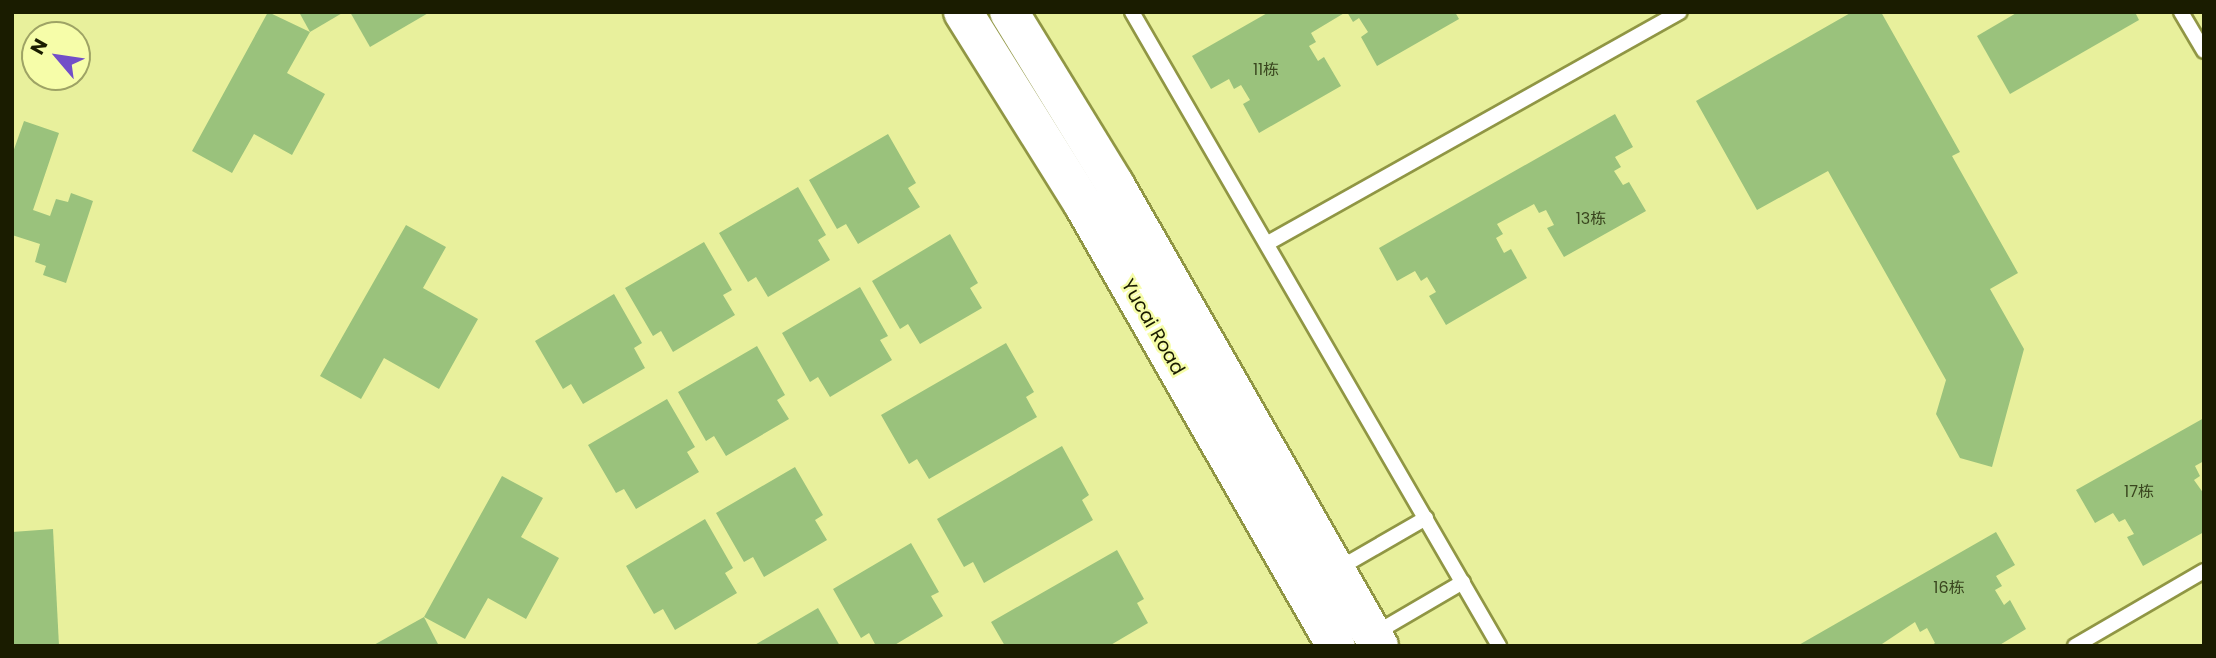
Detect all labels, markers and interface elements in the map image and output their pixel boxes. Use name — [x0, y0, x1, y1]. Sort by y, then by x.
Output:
north arrow — [21, 21, 91, 91]
text: N — [24, 34, 54, 59]
house number: 11栋 — [1253, 60, 1279, 80]
house number: 13栋 — [1576, 209, 1606, 229]
street label: Yucai Road — [1116, 275, 1190, 379]
house number: 17栋 — [2124, 482, 2154, 502]
house number: 16栋 — [1933, 578, 1965, 598]

